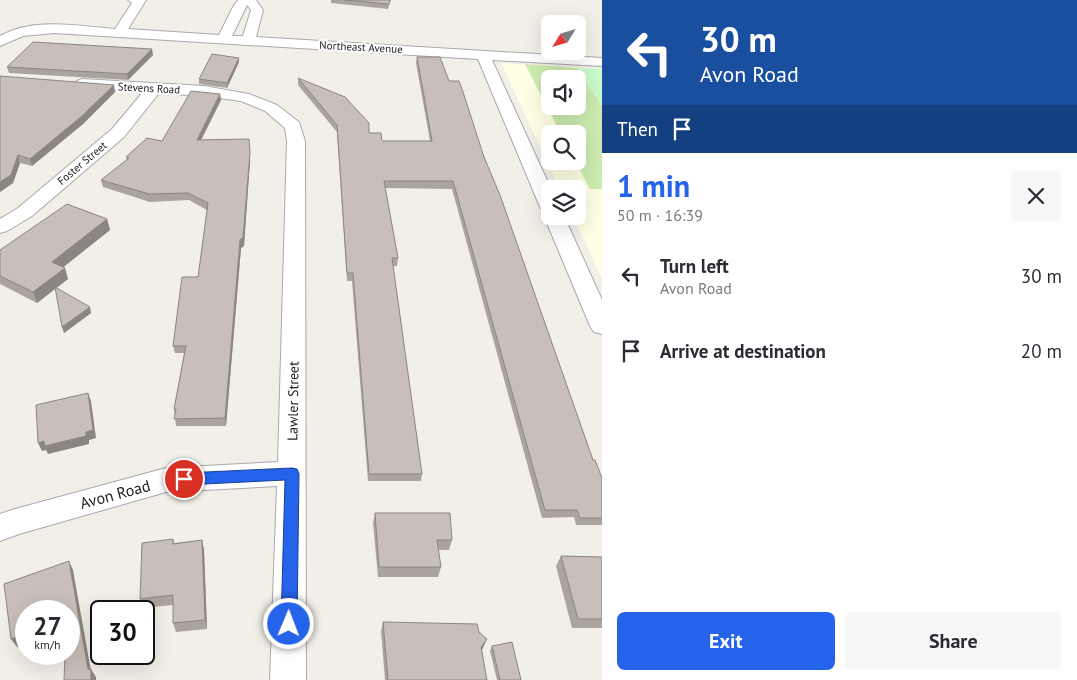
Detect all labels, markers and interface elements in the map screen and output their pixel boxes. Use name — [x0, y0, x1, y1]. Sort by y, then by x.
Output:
north arrow — [541, 15, 586, 60]
map controls — [541, 15, 586, 225]
text: 30 m — [700, 16, 777, 62]
icon: left — [617, 20, 682, 85]
street label: Northeast Avenue — [319, 38, 403, 56]
text: Avon Road — [700, 60, 799, 88]
button: sound — [541, 70, 586, 115]
street label: Stevens Road — [117, 79, 181, 97]
icon: arrive — [668, 115, 696, 143]
text: Then — [617, 117, 658, 141]
button: search — [541, 125, 586, 170]
street label: Foster Street — [54, 138, 110, 188]
text: 1 min — [617, 166, 690, 205]
button: close — [1010, 170, 1062, 222]
button: layers — [541, 180, 586, 225]
text: 50 m · 16:39 — [617, 205, 703, 225]
text: Turn left — [660, 254, 729, 278]
icon: left — [617, 262, 645, 290]
text: 30 m — [1021, 264, 1062, 288]
text: Avon Road — [660, 278, 732, 298]
icon: arrive — [617, 337, 645, 365]
text: Arrive at destination — [660, 339, 826, 363]
text: 20 m — [1021, 339, 1062, 363]
street label: Lawler Street — [283, 361, 303, 441]
pin — [163, 458, 205, 500]
icon: arrive — [170, 465, 198, 493]
street label: Avon Road — [78, 475, 152, 513]
position arrow — [262, 597, 314, 649]
speed limit sign: 30 — [90, 600, 155, 665]
text: 27 — [33, 610, 62, 642]
button: Exit — [617, 612, 835, 670]
button: Share — [845, 612, 1062, 670]
text: km/h — [34, 637, 61, 652]

